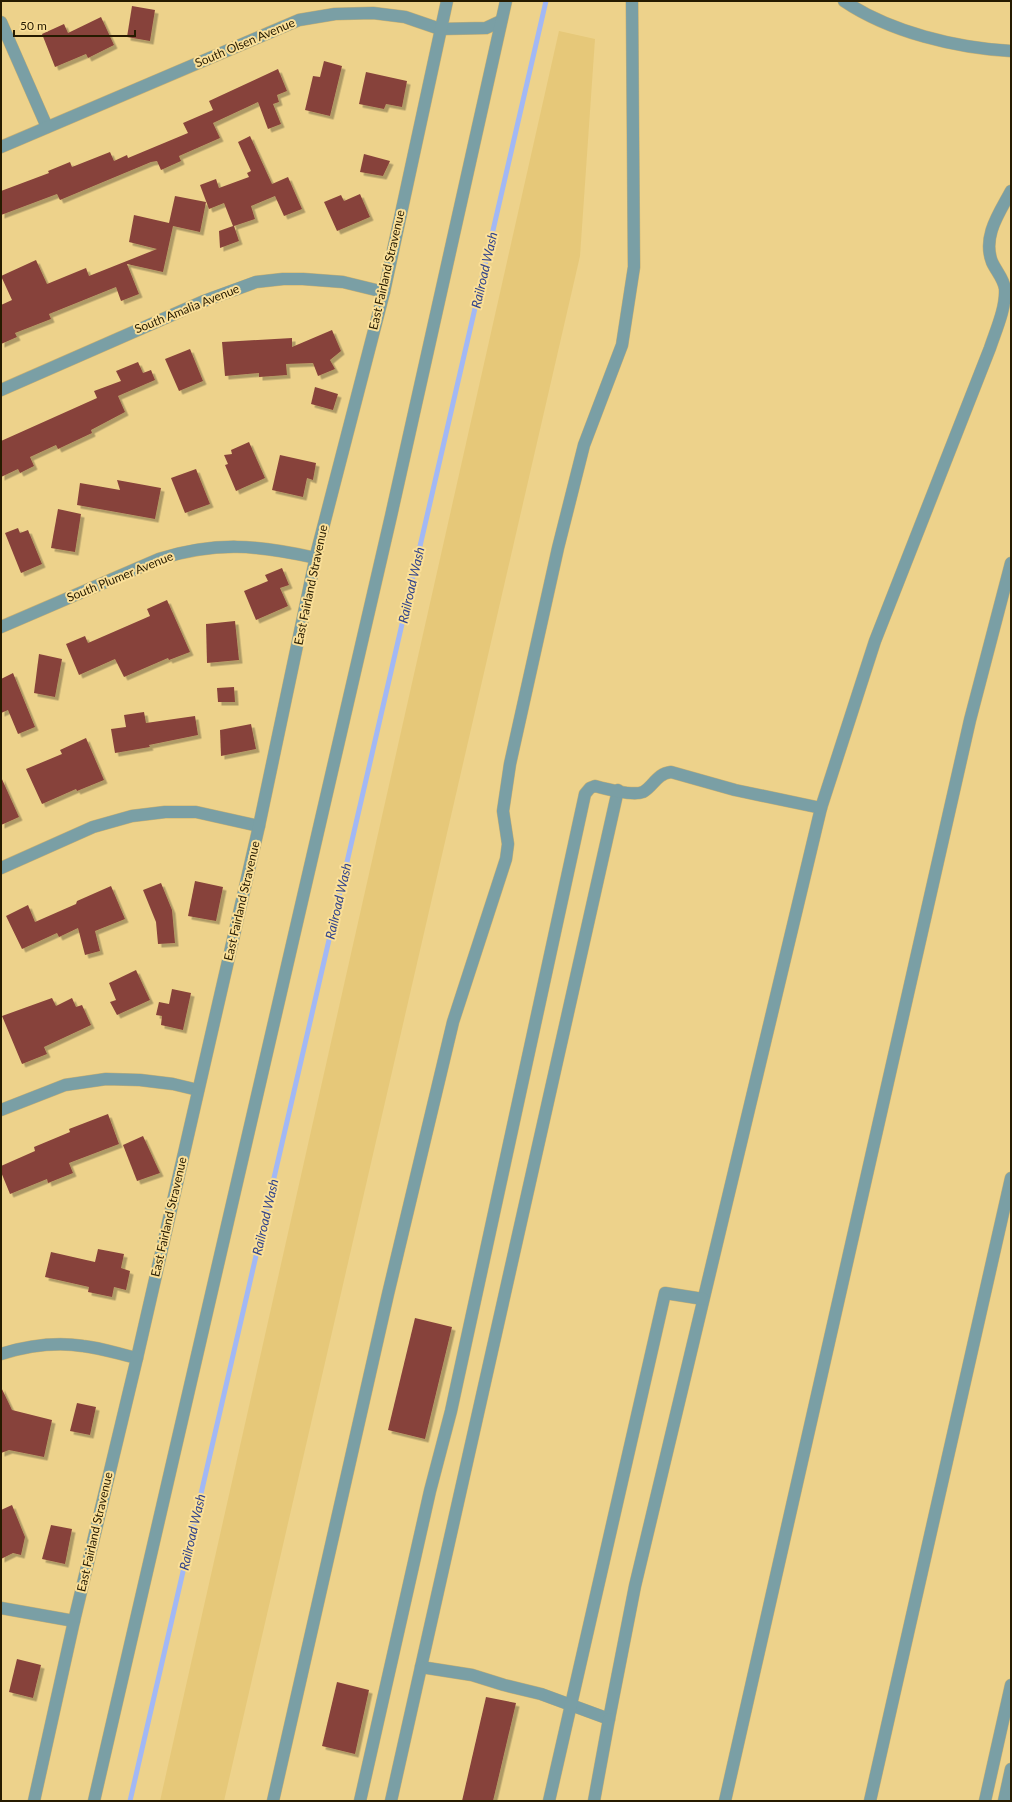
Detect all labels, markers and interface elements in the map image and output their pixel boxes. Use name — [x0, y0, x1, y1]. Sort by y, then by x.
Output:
scale bar — [14, 12, 135, 38]
street label: South Olsen Avenue — [193, 15, 297, 70]
text: 50 m — [20, 18, 47, 33]
street label: East Fairland Stravenue — [365, 208, 408, 331]
water label: Railroad Wash — [467, 230, 501, 310]
street label: South Amalia Avenue — [132, 281, 241, 336]
street label: East Fairland Stravenue — [290, 523, 331, 646]
water label: Railroad Wash — [394, 545, 428, 625]
street label: South Plumer Avenue — [64, 548, 175, 605]
street label: East Fairland Stravenue — [220, 839, 263, 962]
water label: Railroad Wash — [321, 861, 355, 941]
street label: East Fairland Stravenue — [147, 1155, 190, 1278]
water label: Railroad Wash — [248, 1177, 282, 1257]
street label: East Fairland Stravenue — [73, 1470, 116, 1593]
water label: Railroad Wash — [175, 1492, 209, 1572]

